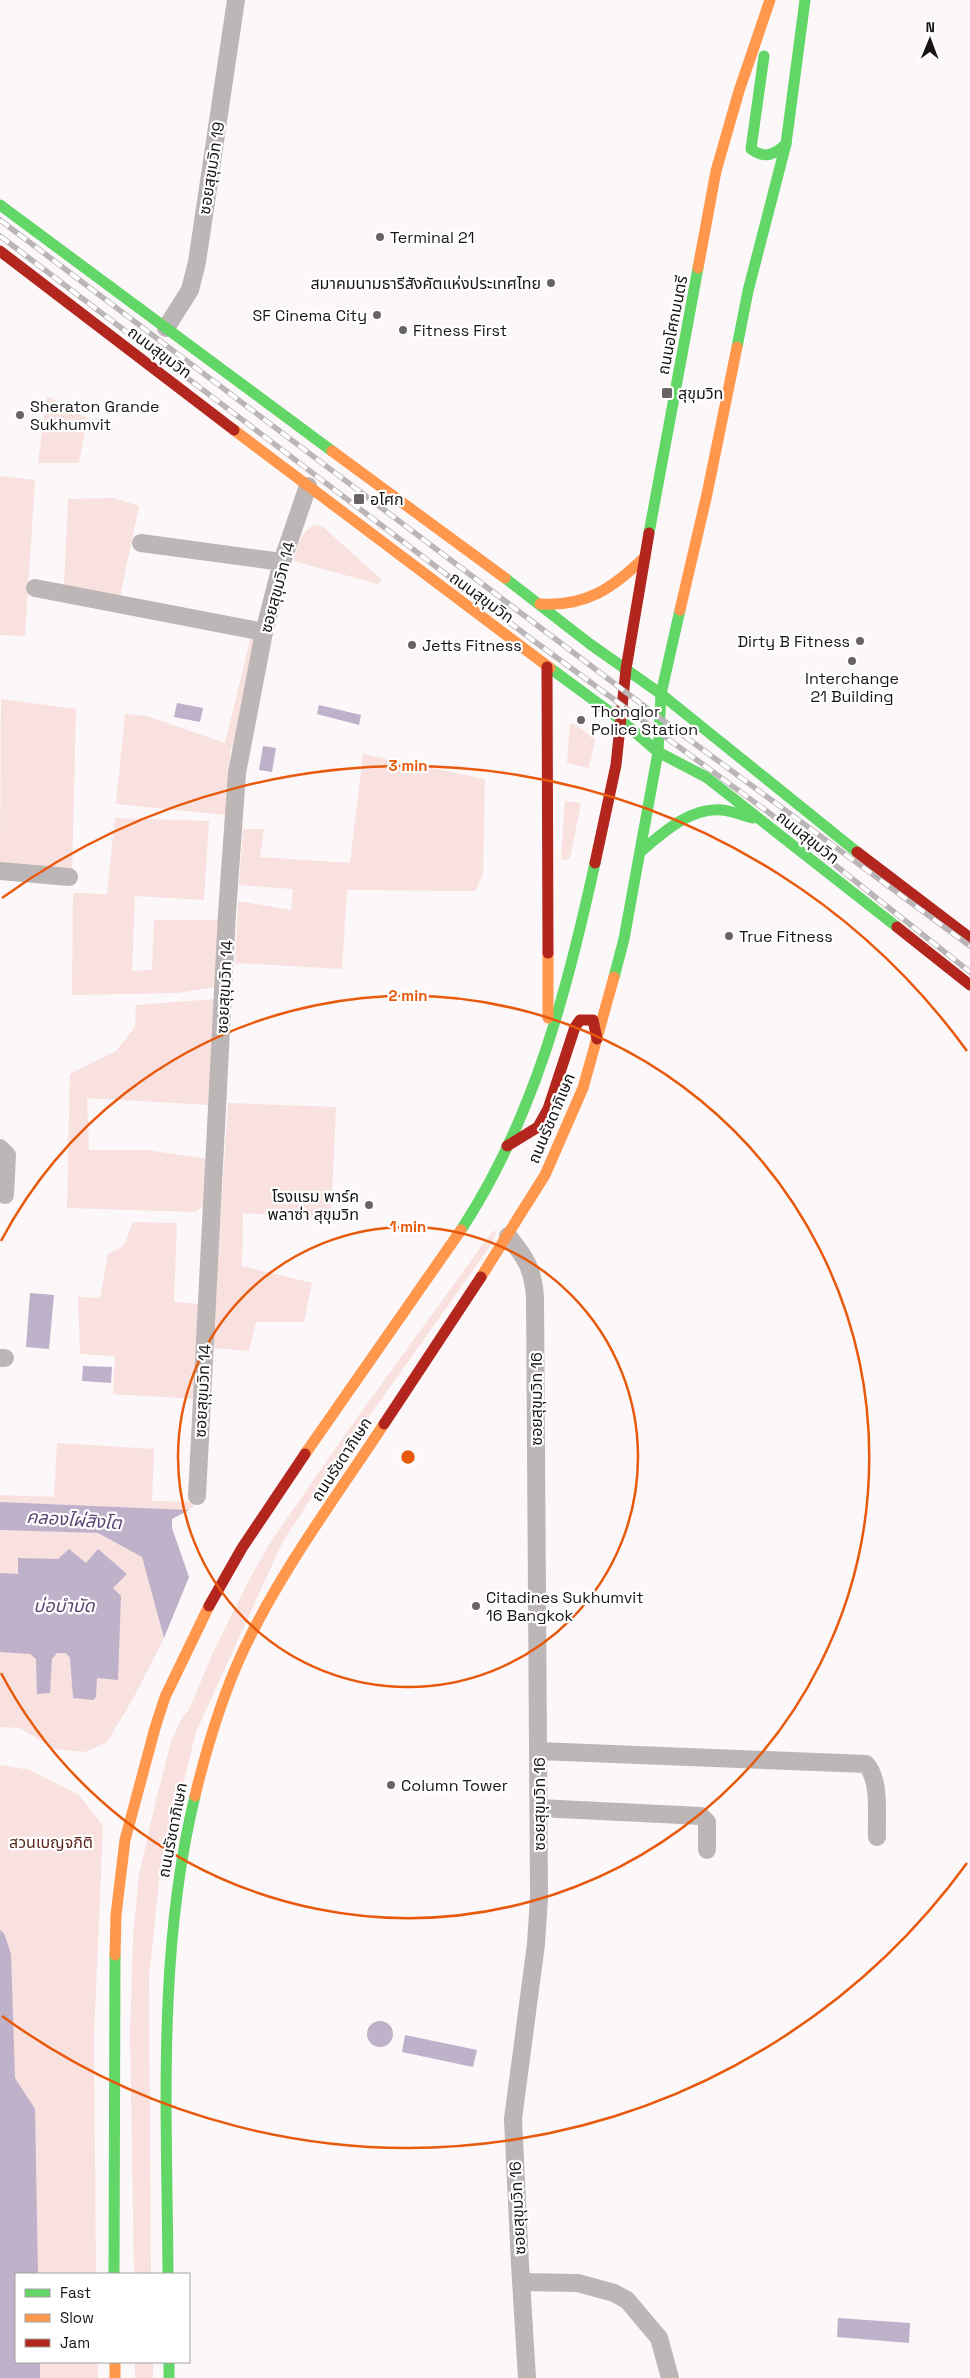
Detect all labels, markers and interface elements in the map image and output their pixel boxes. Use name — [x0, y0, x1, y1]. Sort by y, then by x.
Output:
north arrow — [905, 15, 955, 65]
text: N — [925, 18, 935, 36]
street label: ซอยสุขุมวิท 19 — [194, 120, 229, 216]
place label: Terminal 21 — [390, 227, 474, 248]
marker: Terminal 21 — [374, 231, 386, 243]
place label: สมาคมนามธารีสังคัตแห่งประเทศไทย — [310, 273, 541, 294]
street label: ถนนอโศกมนตรี — [653, 274, 692, 376]
marker: สมาคมนามธารีสังคัตแห่งประเทศไทย — [545, 277, 557, 289]
place label: SF Cinema City — [253, 305, 367, 326]
marker: SF Cinema City — [371, 309, 383, 321]
place label: Fitness First — [413, 320, 507, 341]
street label: ถนนสุขุมวิท — [124, 322, 196, 383]
marker: Fitness First — [397, 324, 409, 336]
place label: สุขุมวิท — [678, 383, 723, 404]
marker: สุขุมวิท — [660, 386, 674, 400]
place label: Sheraton Grande Sukhumvit — [30, 396, 160, 435]
marker: Sheraton Grande Sukhumvit — [14, 409, 26, 421]
place label: อโศก — [370, 489, 404, 510]
marker: อโศก — [352, 492, 366, 506]
street label: ซอยสุขุมวิท 14 — [255, 539, 300, 635]
street label: ถนนสุขุมวิท — [445, 567, 518, 628]
place label: Dirty B Fitness — [737, 631, 850, 652]
place label: Jetts Fitness — [422, 635, 522, 656]
marker: Dirty B Fitness — [854, 635, 866, 647]
marker: Jetts Fitness — [406, 639, 418, 651]
marker: Interchange 21 Building — [846, 655, 858, 667]
place label: Interchange 21 Building — [805, 668, 899, 707]
place label: Thonglor Police Station — [591, 701, 698, 740]
marker: Thonglor Police Station — [575, 714, 587, 726]
text: 3 min — [389, 756, 427, 775]
street label: ถนนสุขุมวิท — [772, 806, 844, 869]
place label: True Fitness — [739, 926, 833, 947]
marker: True Fitness — [723, 930, 735, 942]
street label: ซอยสุขุมวิท 14 — [212, 940, 237, 1034]
text: 2 min — [389, 986, 427, 1005]
street label: ถนนรัชดาภิเษก — [523, 1070, 580, 1167]
place label: โรงแรม พาร์ค พลาซ่า สุขุมวิท — [267, 1186, 359, 1225]
marker: โรงแรม พาร์ค พลาซ่า สุขุมวิท — [363, 1199, 375, 1211]
text: 1 min — [390, 1217, 426, 1236]
street label: ซอยสุขุมวิท 14 — [190, 1344, 215, 1438]
street label: ซอยสุขุมวิท 16 — [526, 1352, 547, 1446]
street label: ถนนรัชดาภิเษก — [306, 1413, 376, 1505]
centre of rings — [399, 1448, 417, 1466]
water label: คลองไผ่สิงโต — [26, 1505, 124, 1534]
place label: Citadines Sukhumvit 16 Bangkok — [486, 1587, 644, 1626]
water label: บ่อบำบัด — [33, 1594, 96, 1617]
marker: Citadines Sukhumvit 16 Bangkok — [470, 1600, 482, 1612]
street label: ซอยสุขุมวิท 16 — [529, 1757, 550, 1851]
place label: Column Tower — [401, 1775, 508, 1796]
marker: Column Tower — [385, 1779, 397, 1791]
street label: ถนนรัชดาภิเษก — [153, 1781, 192, 1879]
park label: สวนเบญจกิติ — [9, 1832, 93, 1853]
street label: ซอยสุขุมวิท 16 — [505, 2161, 530, 2255]
legend — [15, 2273, 190, 2363]
text: Fast — [60, 2283, 91, 2302]
text: Slow — [60, 2308, 94, 2327]
text: Jam — [60, 2333, 90, 2352]

